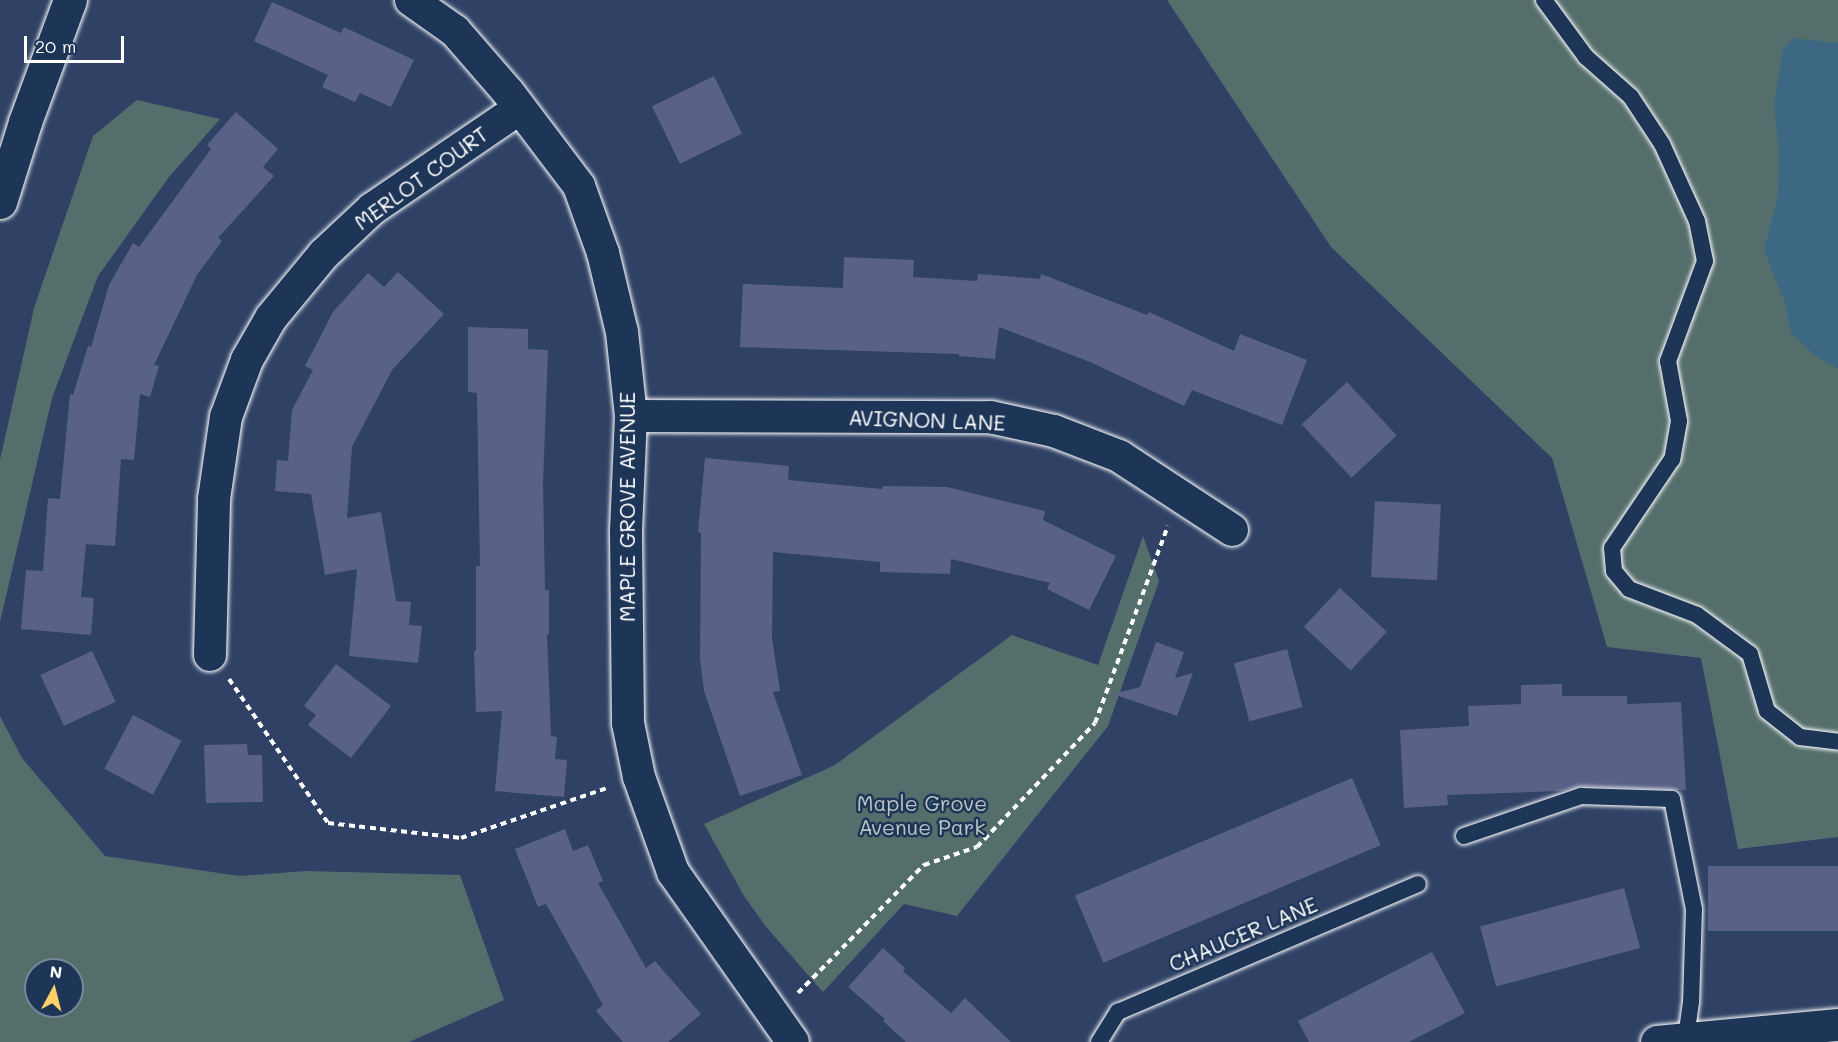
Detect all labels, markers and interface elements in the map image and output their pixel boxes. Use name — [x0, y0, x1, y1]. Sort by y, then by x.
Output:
scale bar — [27, 24, 128, 62]
text: 20 m — [35, 34, 76, 58]
street label: MERLOT COURT — [349, 121, 493, 235]
street label: MAPLE GROVE AVENUE — [614, 392, 640, 622]
street label: AVIGNON LANE — [848, 405, 1006, 435]
park label: Maple Grove Avenue Park — [857, 790, 987, 840]
street label: CHAUCER LANE — [1165, 891, 1321, 977]
north arrow — [24, 958, 84, 1018]
text: N — [49, 960, 63, 983]

